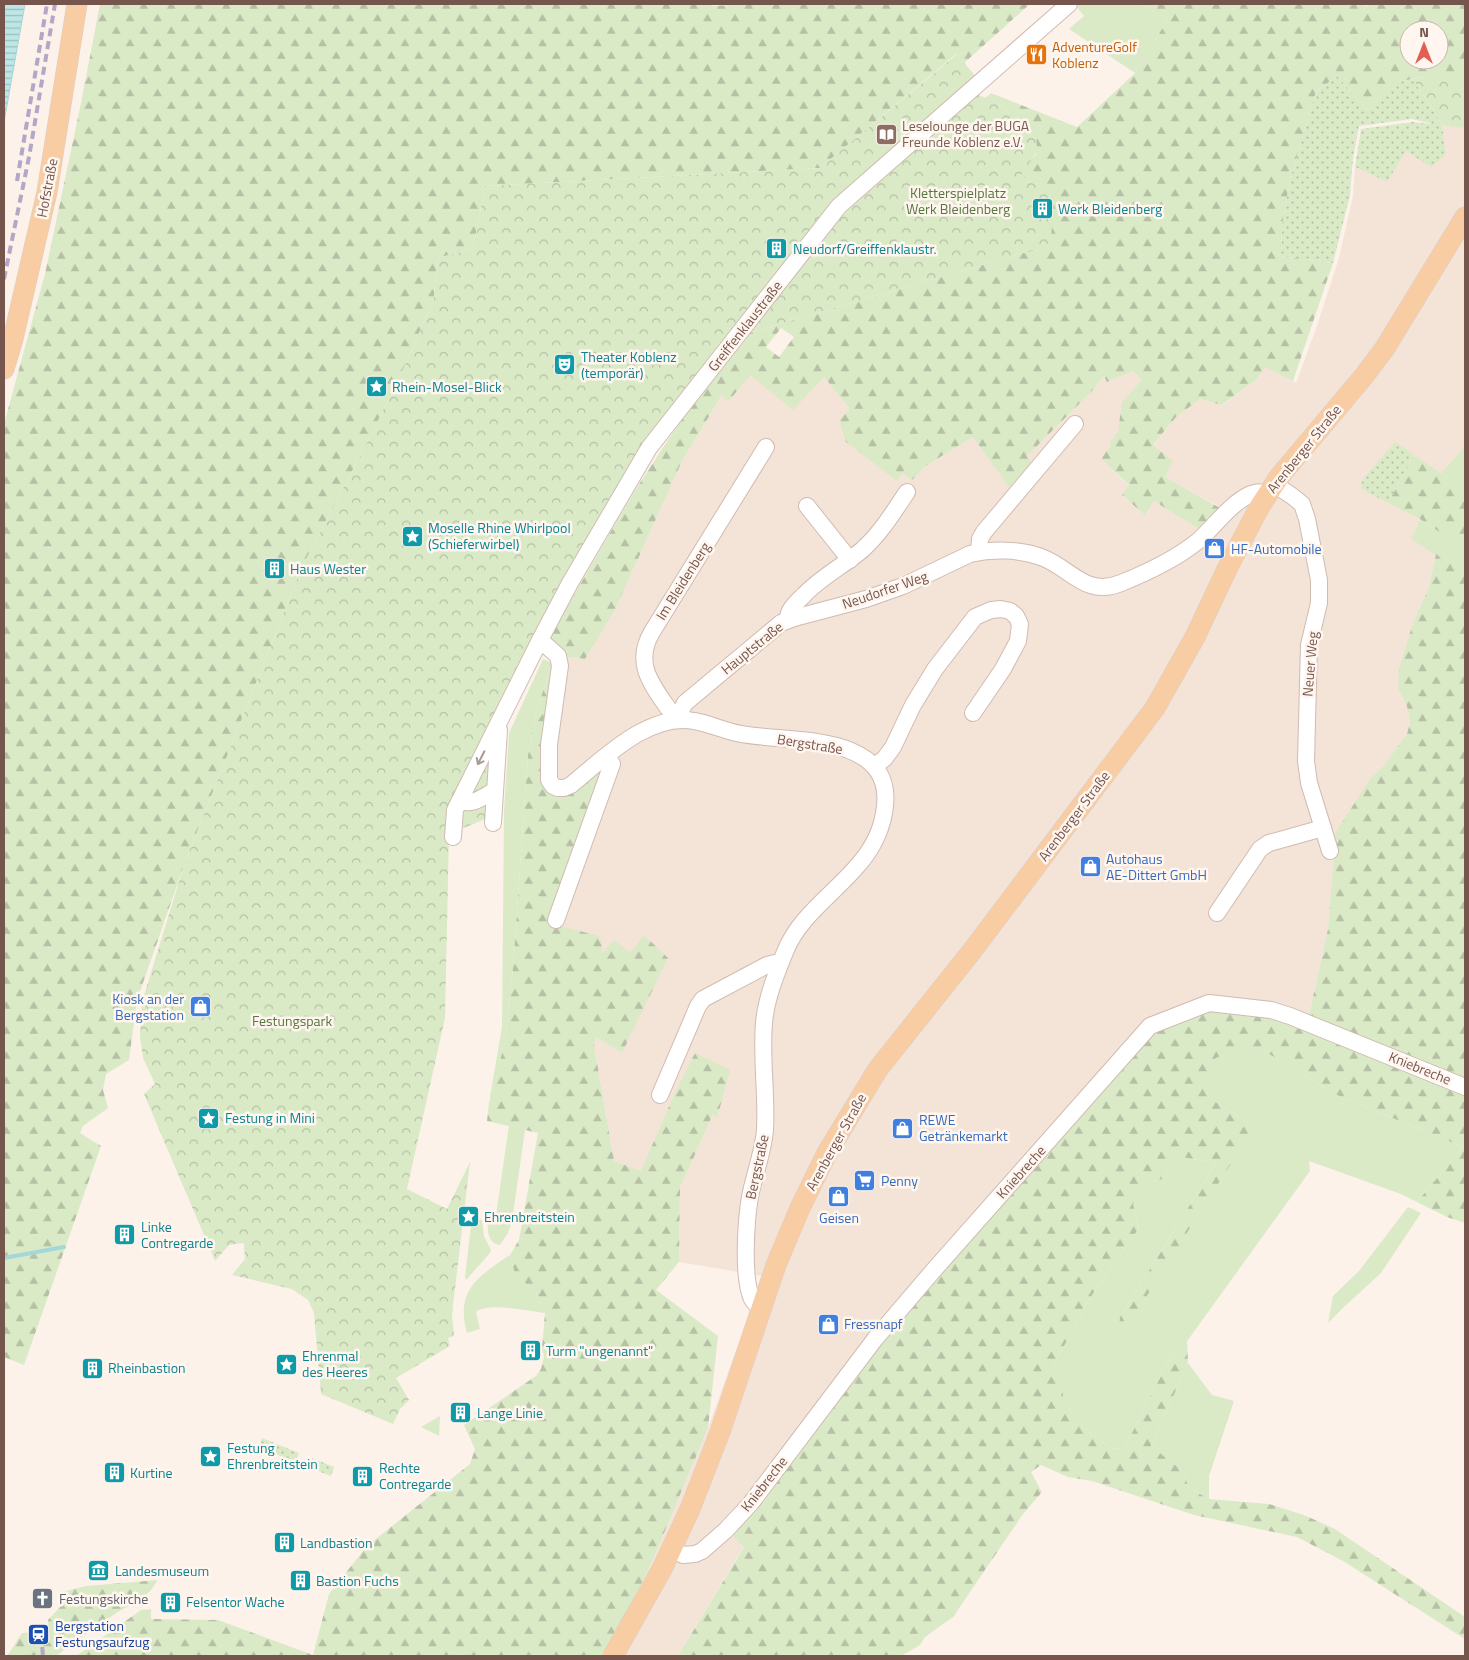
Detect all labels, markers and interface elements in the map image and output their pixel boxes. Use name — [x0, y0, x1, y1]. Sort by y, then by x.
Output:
north arrow — [1399, 20, 1449, 70]
text: N — [1419, 21, 1429, 42]
place label: AdventureGolf Koblenz — [1052, 36, 1137, 73]
restaurant icon: AdventureGolf Koblenz — [1024, 43, 1048, 67]
place label: Leselounge der BUGA Freunde Koblenz e.V. — [902, 115, 1030, 152]
library icon: Leselounge der BUGA Freunde Koblenz e.V. — [874, 122, 898, 146]
street label: Hofstraße — [30, 157, 63, 219]
park label: Kletterspielplatz Werk Bleidenberg — [906, 182, 1010, 219]
building icon: Werk Bleidenberg — [1030, 197, 1054, 221]
place label: Werk Bleidenberg — [1058, 198, 1162, 219]
building icon: Neudorf/Greiffenklaustr. — [765, 237, 789, 261]
place label: Neudorf/Greiffenklaustr. — [793, 238, 937, 259]
street label: Greiffenklaustraße — [702, 276, 787, 375]
place label: Theater Koblenz (temporär) — [581, 346, 677, 383]
theatre icon: Theater Koblenz (temporär) — [553, 353, 577, 377]
place icon: Rhein-Mosel-Blick — [364, 375, 388, 399]
place label: Rhein-Mosel-Blick — [392, 376, 502, 397]
street label: Arenberger Straße — [1261, 400, 1346, 497]
place label: Moselle Rhine Whirlpool (Schieferwirbel) — [428, 517, 571, 554]
place icon: Moselle Rhine Whirlpool (Schieferwirbel) — [400, 524, 424, 548]
shop icon: HF-Automobile — [1203, 537, 1227, 561]
street label: Im Bleidenberg — [650, 538, 715, 624]
place label: HF-Automobile — [1231, 538, 1322, 559]
building icon: Haus Wester — [262, 557, 286, 581]
place label: Haus Wester — [290, 558, 366, 579]
street label: Neudorfer Weg — [839, 565, 931, 614]
street label: Hauptstraße — [716, 616, 787, 679]
street label: Neuer Weg — [1296, 631, 1323, 697]
street label: Bergstraße — [776, 728, 844, 759]
one-way arrow — [476, 750, 485, 765]
street label: Arenberger Straße — [1033, 766, 1115, 865]
place label: Autohaus AE-Dittert GmbH — [1106, 848, 1207, 885]
shop icon: Autohaus AE-Dittert GmbH — [1078, 855, 1102, 879]
place label: Kiosk an der Bergstation — [112, 988, 184, 1025]
shop icon: Kiosk an der Bergstation — [188, 995, 212, 1019]
park label: Festungspark — [252, 1010, 332, 1031]
street label: Kniebreche — [1386, 1046, 1454, 1090]
street label: Arenberger Straße — [800, 1089, 871, 1194]
place icon: Festung in Mini — [197, 1106, 221, 1130]
place label: Festung in Mini — [225, 1107, 315, 1128]
place label: REWE Getränkemarkt — [919, 1109, 1008, 1146]
shop icon: REWE Getränkemarkt — [891, 1116, 915, 1140]
street label: Bergstraße — [739, 1132, 774, 1201]
street label: Kniebreche — [991, 1140, 1050, 1203]
supermarket icon: Penny — [853, 1169, 877, 1193]
place label: Penny — [881, 1170, 918, 1191]
shop icon: Geisen — [827, 1184, 851, 1208]
place icon: Ehrenbreitstein — [456, 1205, 480, 1229]
place label: Ehrenbreitstein — [484, 1206, 575, 1227]
place label: Geisen — [819, 1207, 859, 1228]
place label: Linke Contregarde — [141, 1216, 213, 1253]
building icon: Linke Contregarde — [113, 1223, 137, 1247]
shop icon: Fressnapf — [816, 1312, 840, 1336]
place label: Fressnapf — [844, 1313, 903, 1334]
building icon: Turm "ungenannt" — [518, 1339, 542, 1363]
place label: Turm "ungenannt" — [546, 1340, 653, 1361]
place label: Ehrenmal des Heeres — [302, 1345, 368, 1382]
place icon: Ehrenmal des Heeres — [274, 1352, 298, 1376]
building icon: Rheinbastion — [80, 1356, 104, 1380]
place label: Rheinbastion — [108, 1357, 186, 1378]
building icon: Lange Linie — [449, 1401, 473, 1425]
place label: Lange Linie — [477, 1402, 543, 1423]
place label: Festung Ehrenbreitstein — [227, 1437, 318, 1474]
place icon: Festung Ehrenbreitstein — [199, 1444, 223, 1468]
street label: Kniebreche — [735, 1451, 792, 1516]
place label: Rechte Contregarde — [379, 1457, 451, 1494]
building icon: Kurtine — [102, 1461, 126, 1485]
place label: Kurtine — [130, 1462, 173, 1483]
building icon: Rechte Contregarde — [351, 1464, 375, 1488]
building icon: Landbastion — [272, 1531, 296, 1555]
place label: Landbastion — [300, 1532, 372, 1553]
museum icon: Landesmuseum — [87, 1559, 111, 1583]
place label: Landesmuseum — [115, 1560, 209, 1581]
building icon: Bastion Fuchs — [288, 1569, 312, 1593]
place label: Bastion Fuchs — [316, 1570, 399, 1591]
church icon: Festungskirche — [31, 1587, 55, 1611]
place label: Festungskirche — [59, 1588, 148, 1609]
building icon: Felsentor Wache — [158, 1590, 182, 1614]
place label: Felsentor Wache — [186, 1591, 285, 1612]
place label: Bergstation Festungsaufzug — [55, 1615, 149, 1652]
station icon: Bergstation Festungsaufzug — [27, 1622, 51, 1646]

